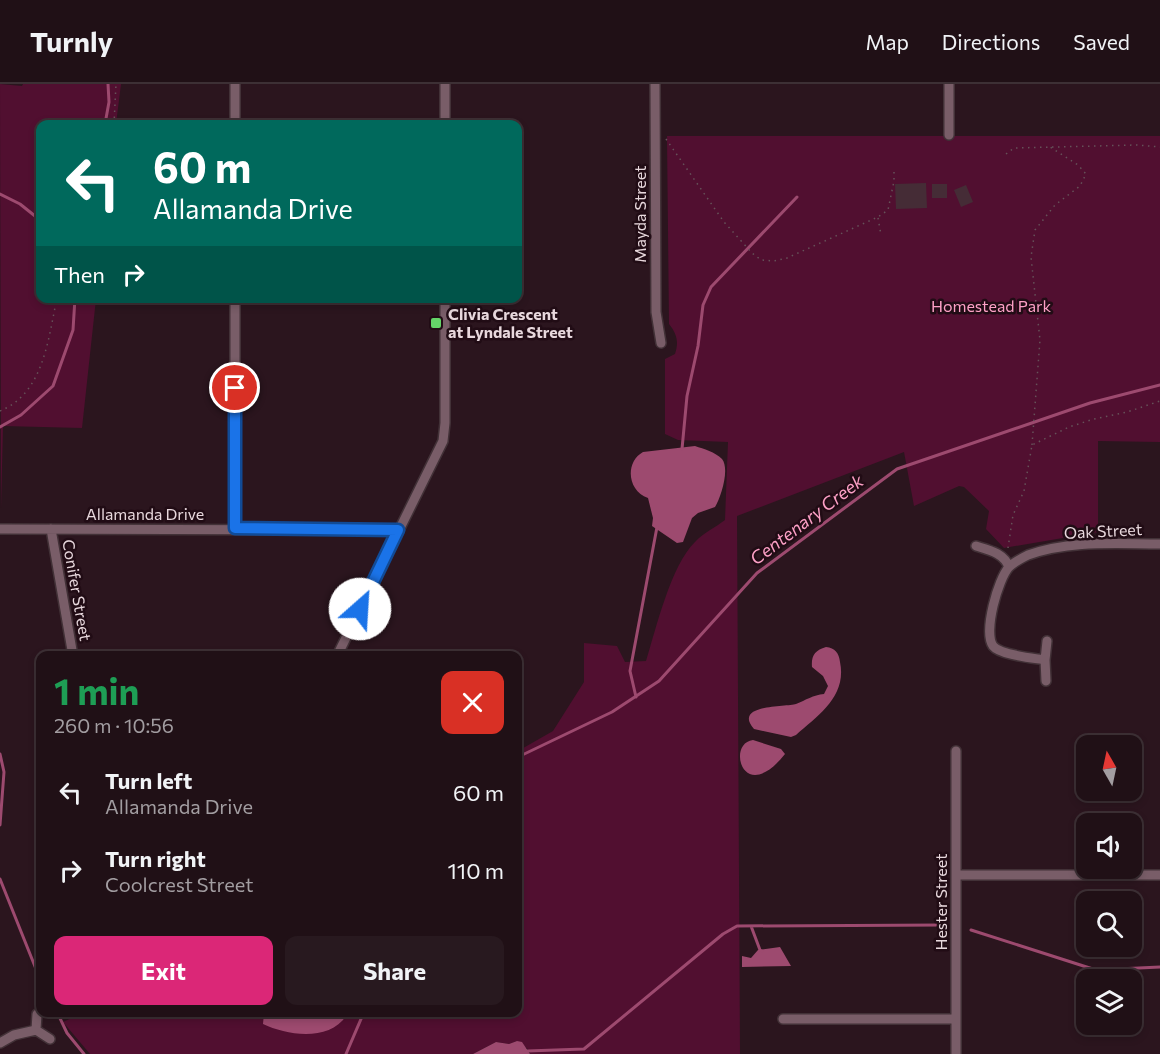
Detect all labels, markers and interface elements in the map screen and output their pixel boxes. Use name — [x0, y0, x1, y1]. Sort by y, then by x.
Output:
text: Turnly — [30, 24, 113, 58]
text: Map — [866, 29, 909, 54]
text: Directions — [942, 29, 1040, 54]
text: Saved — [1073, 29, 1130, 54]
text: 60 m — [153, 140, 252, 192]
icon: left — [54, 144, 132, 222]
street label: Mayda Street — [630, 165, 649, 263]
text: Allamanda Drive — [153, 192, 353, 225]
icon: right — [117, 258, 150, 291]
text: Then — [54, 261, 105, 288]
park label: Homestead Park — [931, 296, 1051, 315]
place label: Clivia Crescent at Lyndale Street — [448, 304, 573, 341]
marker: Clivia Crescent at Lyndale Street — [429, 316, 443, 330]
pin — [209, 362, 260, 413]
icon: arrive — [218, 371, 251, 404]
water label: Centenary Creek — [745, 469, 869, 569]
street label: Allamanda Drive — [86, 504, 204, 523]
street label: Oak Street — [1063, 519, 1143, 542]
street label: Conifer Street — [59, 538, 96, 643]
position arrow — [328, 577, 392, 641]
text: 1 min — [54, 668, 139, 712]
button: close — [441, 671, 504, 734]
text: 260 m · 10:56 — [54, 713, 174, 737]
north arrow — [1076, 735, 1142, 801]
map controls — [1076, 735, 1142, 1035]
text: Turn left — [105, 767, 192, 794]
icon: left — [54, 776, 87, 809]
text: 60 m — [453, 779, 504, 806]
text: Allamanda Drive — [105, 794, 253, 818]
button: sound — [1076, 813, 1142, 879]
text: Turn right — [105, 845, 206, 872]
street label: Hester Street — [931, 853, 950, 951]
icon: right — [54, 854, 87, 887]
text: 110 m — [447, 857, 504, 884]
text: Coolcrest Street — [105, 872, 253, 896]
button: search — [1076, 891, 1142, 957]
button: Exit — [54, 936, 273, 1005]
button: Share — [285, 936, 504, 1005]
button: layers — [1076, 969, 1142, 1035]

